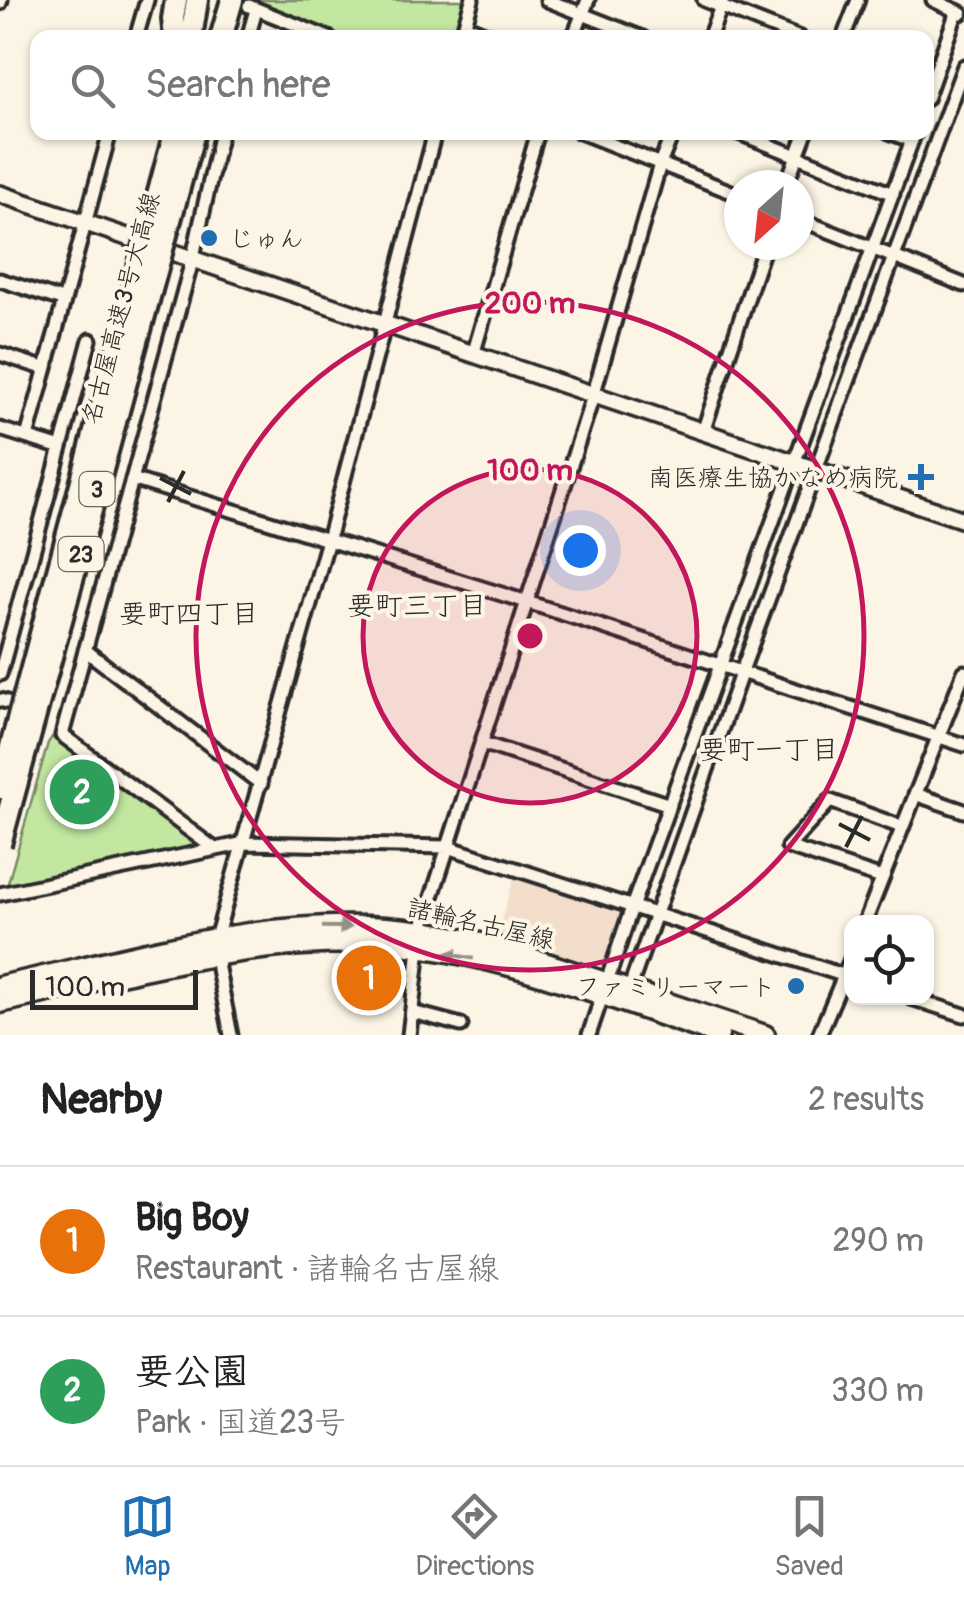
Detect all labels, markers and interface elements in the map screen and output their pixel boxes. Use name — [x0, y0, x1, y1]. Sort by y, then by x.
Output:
search box — [30, 30, 934, 140]
icon: search — [65, 58, 120, 113]
text: Search here — [145, 61, 331, 109]
north arrow — [724, 170, 814, 260]
street label: 名古屋高速3号大高線 — [76, 189, 167, 428]
place label: じゅん — [229, 224, 304, 255]
marker: じゅん — [198, 227, 220, 249]
text: 200 m — [485, 285, 575, 322]
text: 100 m — [487, 452, 573, 489]
place label: 南医療生協かなめ病院 — [648, 463, 898, 494]
marker: 南医療生協かなめ病院 — [908, 464, 934, 490]
road number: 3 — [80, 472, 114, 506]
your location — [555, 525, 606, 576]
road number: 23 — [58, 537, 104, 571]
district label: 要町三丁目 — [347, 589, 487, 624]
district label: 要町四丁目 — [119, 597, 259, 632]
centre of rings — [512, 618, 548, 654]
district label: 要町一丁目 — [699, 733, 839, 768]
pin: 2 — [49, 754, 114, 830]
street label: 諸輪名古屋線 — [404, 892, 557, 956]
map controls — [844, 915, 934, 1005]
button: locate — [844, 915, 934, 1005]
one-way arrow — [321, 919, 353, 935]
pin: 1 — [336, 940, 402, 1016]
one-way arrow — [443, 948, 474, 963]
scale bar — [30, 965, 198, 1010]
text: 100 m — [45, 970, 125, 1005]
place label: ファミリーマート — [575, 972, 776, 1003]
marker: ファミリーマート — [785, 975, 807, 997]
text: Nearby — [40, 1074, 162, 1126]
text: 2 results — [808, 1080, 924, 1120]
text: Big Boy — [135, 1194, 249, 1242]
text: 1 — [66, 1221, 79, 1261]
text: 290 m — [832, 1221, 924, 1261]
text: Restaurant · 諸輪名古屋線 — [135, 1249, 499, 1289]
text: 要公園 — [135, 1348, 249, 1396]
text: 2 — [64, 1371, 81, 1411]
text: 330 m — [831, 1371, 924, 1411]
text: Park · 国道23号 — [135, 1403, 346, 1443]
tab: Map — [120, 1489, 175, 1584]
tab: Directions — [415, 1489, 534, 1584]
tab: Saved — [774, 1489, 844, 1584]

